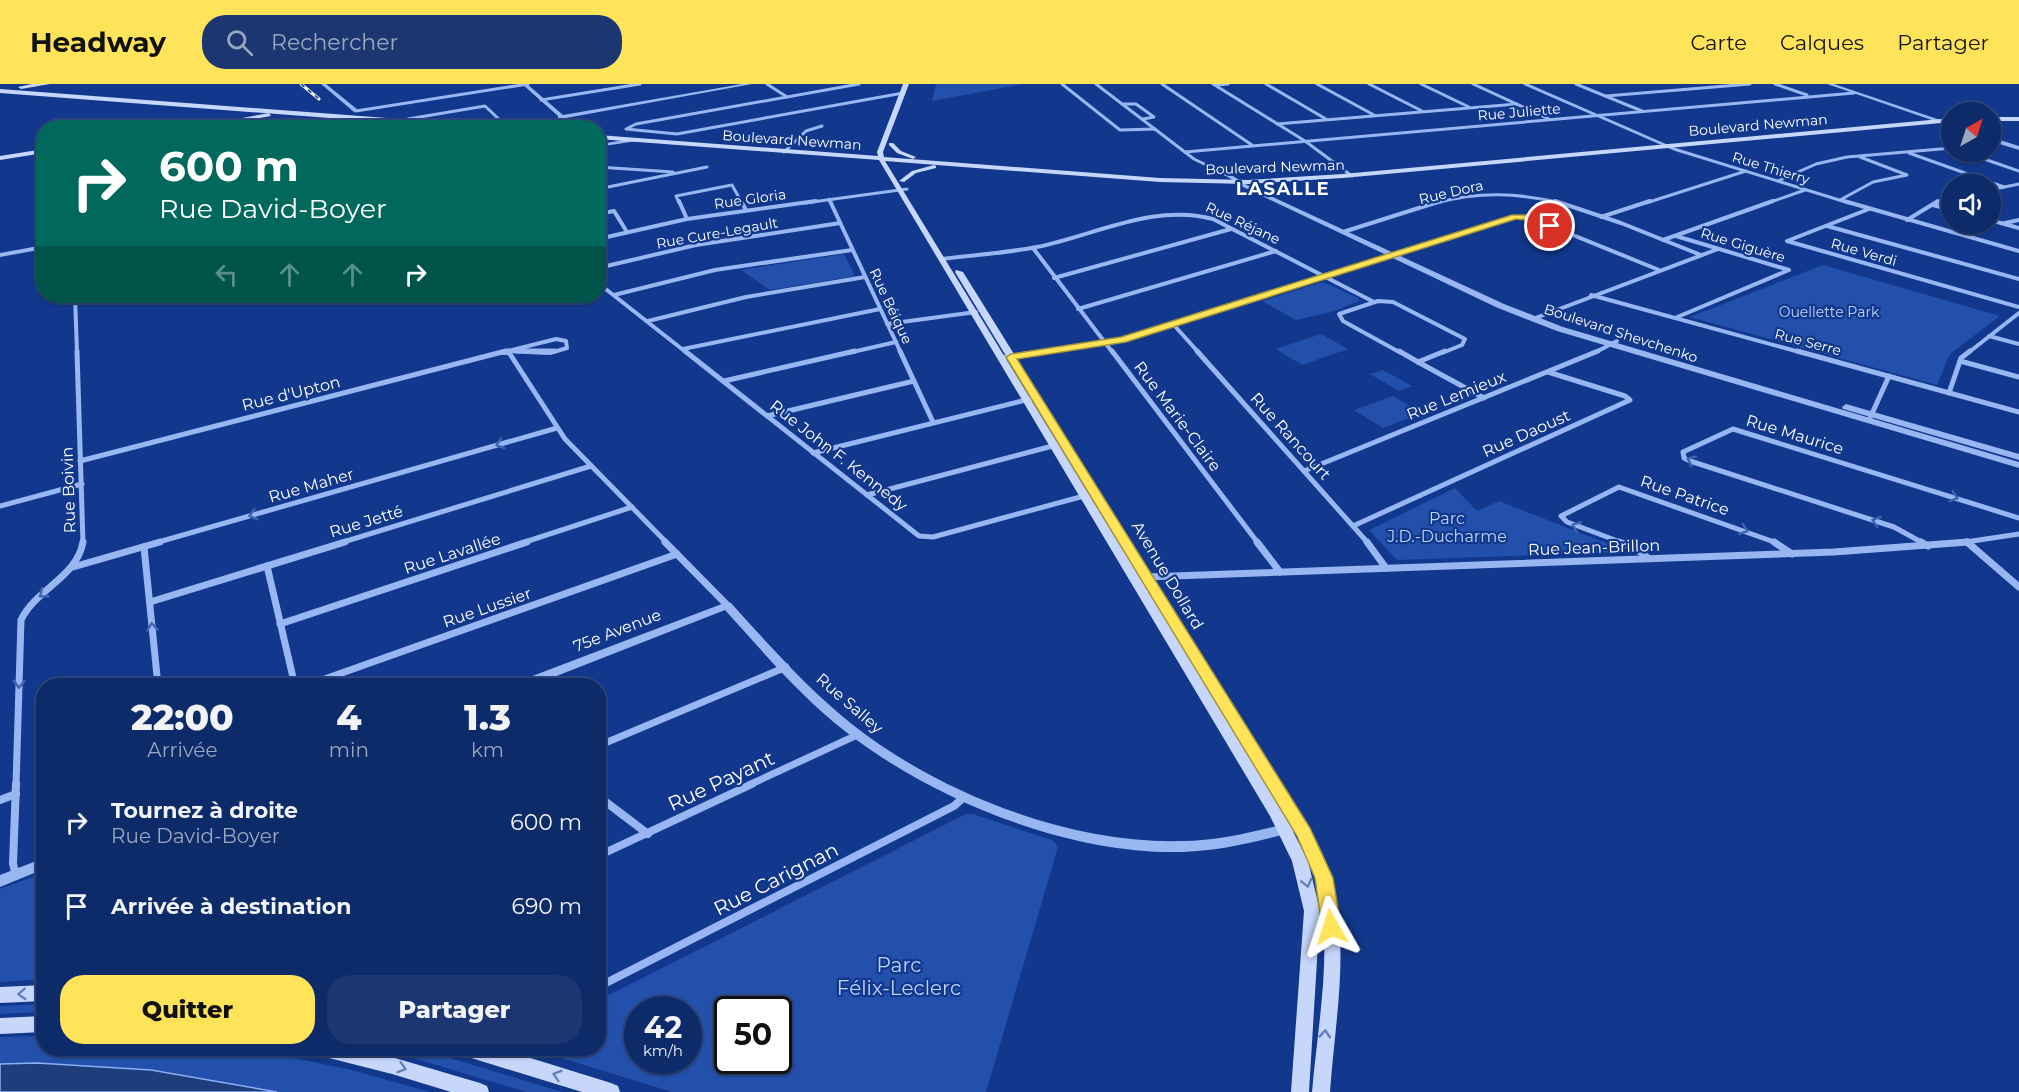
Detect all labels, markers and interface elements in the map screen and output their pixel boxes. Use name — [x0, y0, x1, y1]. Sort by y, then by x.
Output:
search box — [202, 15, 622, 69]
text: Headway — [30, 25, 166, 59]
icon: search — [223, 26, 256, 59]
text: Rechercher — [271, 29, 398, 56]
text: Carte — [1690, 30, 1747, 55]
text: Calques — [1780, 30, 1864, 55]
text: Partager — [1897, 30, 1989, 55]
street label: Rue Juliette — [1477, 99, 1561, 125]
north arrow — [1941, 102, 2001, 162]
map controls — [1941, 102, 2001, 234]
street label: Boulevard Newman — [1688, 110, 1828, 140]
street label: Boulevard Newman — [722, 126, 862, 154]
text: 600 m — [159, 140, 299, 192]
icon: right — [60, 144, 138, 222]
street label: Rue Thierry — [1730, 148, 1812, 188]
street label: Boulevard Newman — [1205, 156, 1345, 178]
button: sound — [1941, 174, 2001, 234]
street label: Rue Dora — [1417, 176, 1485, 208]
district label: LASALLE — [1236, 178, 1330, 200]
street label: Rue Gloria — [713, 185, 787, 213]
text: Rue David-Boyer — [159, 192, 387, 225]
street label: Rue Réjane — [1203, 198, 1283, 248]
pin — [1524, 200, 1575, 251]
icon: arrive — [1533, 209, 1566, 242]
street label: Rue Cure-Legault — [655, 213, 780, 253]
street label: Rue Giguère — [1698, 224, 1788, 266]
street label: Rue Verdi — [1829, 234, 1899, 270]
icon: left — [210, 258, 243, 291]
icon: ahead — [273, 258, 306, 291]
icon: ahead — [336, 258, 369, 291]
icon: right — [399, 258, 432, 291]
street label: Rue Béique — [866, 265, 916, 347]
street label: Boulevard Shevchenko — [1542, 300, 1700, 366]
park label: Ouellette Park — [1779, 303, 1880, 321]
street label: Rue Serre — [1773, 324, 1843, 360]
street label: Rue Marie-Claire — [1130, 358, 1225, 475]
street label: Rue Lemieux — [1404, 367, 1509, 424]
street label: Rue d'Upton — [240, 372, 342, 415]
street label: Rue Rancourt — [1247, 389, 1335, 484]
street label: Rue John F. Kennedy — [766, 396, 911, 515]
street label: Rue Daoust — [1479, 405, 1573, 461]
street label: Rue Maurice — [1744, 411, 1846, 458]
one-way arrow — [496, 437, 506, 449]
street label: Rue Boivin — [57, 446, 80, 533]
one-way arrow — [1687, 455, 1698, 467]
street label: Rue Maher — [266, 464, 356, 507]
street label: Rue Patrice — [1638, 471, 1732, 520]
one-way arrow — [1948, 490, 1959, 503]
street label: Rue Jetté — [327, 501, 405, 542]
one-way arrow — [248, 508, 258, 521]
park label: Parc J.D.-Ducharme — [1386, 509, 1507, 546]
one-way arrow — [1871, 516, 1882, 529]
street label: Avenue Dollard — [1128, 518, 1207, 633]
one-way arrow — [1572, 521, 1583, 533]
one-way arrow — [1738, 522, 1749, 535]
street label: Rue Lavallée — [401, 529, 503, 578]
street label: Rue Jean-Brillon — [1528, 536, 1660, 559]
street label: Rue Lussier — [440, 583, 534, 631]
one-way arrow — [39, 586, 50, 597]
street label: 75e Avenue — [571, 605, 664, 656]
one-way arrow — [146, 623, 159, 632]
street label: Rue Salley — [812, 669, 887, 738]
one-way arrow — [13, 679, 25, 688]
text: 22:00 — [131, 695, 234, 739]
text: 4 — [336, 695, 361, 739]
text: 1.3 — [464, 695, 511, 739]
text: Arrivée — [147, 738, 217, 762]
text: min — [329, 738, 369, 762]
text: km — [471, 738, 504, 762]
street label: Rue Payant — [664, 746, 778, 816]
text: Tournez à droite — [111, 797, 298, 824]
icon: right — [60, 806, 93, 839]
text: 600 m — [510, 809, 582, 836]
text: Rue David-Boyer — [111, 824, 280, 848]
street label: Rue Carignan — [710, 837, 842, 921]
one-way arrow — [1300, 878, 1313, 888]
icon: arrive — [60, 890, 93, 923]
text: Arrivée à destination — [111, 893, 351, 920]
text: 690 m — [512, 893, 582, 920]
position arrow — [1299, 895, 1363, 959]
park label: Parc Félix-Leclerc — [837, 953, 961, 1000]
button: Quitter — [60, 975, 315, 1044]
button: Partager — [327, 975, 582, 1044]
one-way arrow — [17, 987, 26, 1000]
speed limit sign: 50 — [714, 996, 792, 1074]
text: 42 — [644, 1009, 682, 1046]
one-way arrow — [1318, 1029, 1331, 1038]
text: km/h — [643, 1041, 683, 1060]
one-way arrow — [396, 1061, 407, 1073]
one-way arrow — [552, 1070, 563, 1083]

